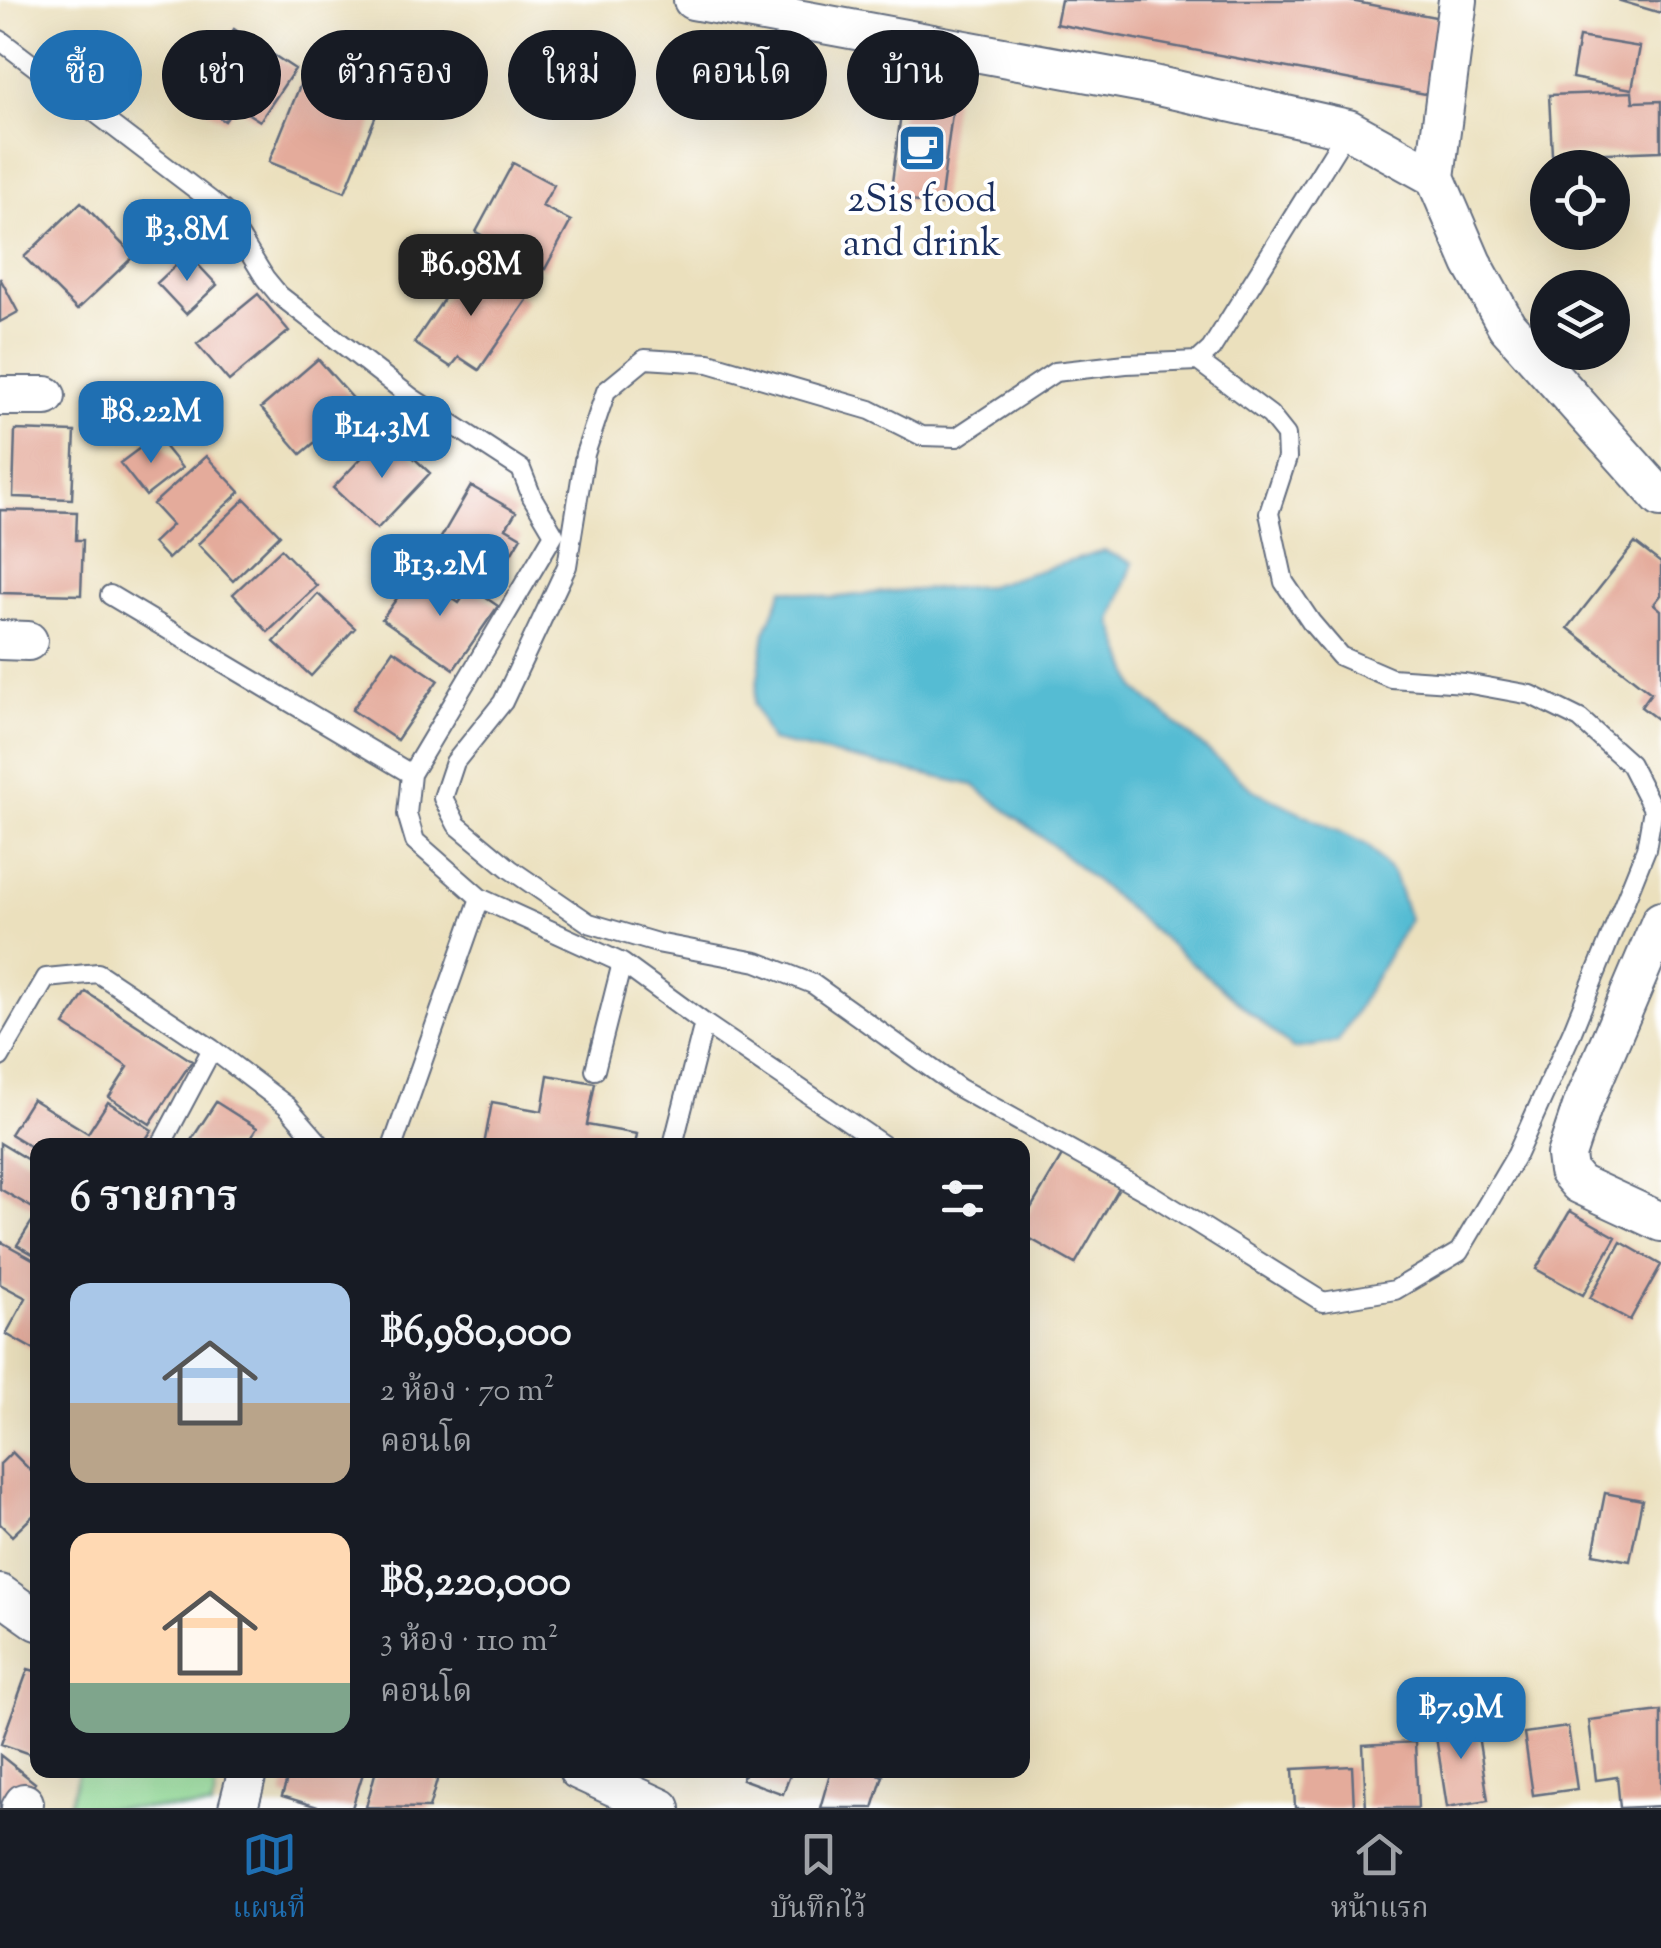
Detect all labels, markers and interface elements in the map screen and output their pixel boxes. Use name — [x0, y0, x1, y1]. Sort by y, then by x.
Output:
chip: ซื้อ — [30, 30, 142, 120]
chip: เช่า — [162, 30, 281, 120]
chip: ตัวกรอง — [301, 30, 488, 120]
chip: ใหม่ — [508, 30, 636, 120]
chip: คอนโด — [656, 30, 827, 120]
chip: บ้าน — [847, 30, 979, 120]
cafe icon: 2Sis food and drink — [896, 122, 948, 174]
map controls — [1530, 150, 1630, 370]
button: locate — [1530, 150, 1630, 250]
place label: 2Sis food and drink — [843, 175, 1002, 273]
pin: ฿3.8M — [117, 199, 257, 284]
text: ฿3.8M — [145, 208, 229, 254]
pin: ฿6.98M — [390, 234, 552, 319]
text: ฿6.98M — [420, 243, 522, 289]
button: layers — [1530, 270, 1630, 370]
pin: ฿8.22M — [70, 381, 232, 466]
text: ฿8.22M — [101, 390, 202, 436]
pin: ฿14.3M — [301, 396, 463, 481]
text: ฿14.3M — [334, 405, 430, 451]
pin: ฿13.2M — [359, 534, 521, 619]
text: ฿13.2M — [393, 543, 487, 589]
text: 6 รายการ — [70, 1170, 238, 1230]
icon: filters — [935, 1171, 990, 1226]
text: ฿6,980,000 — [380, 1304, 572, 1364]
icon: home — [150, 1323, 270, 1443]
text: 2 ห้อง · 70 m² — [380, 1369, 555, 1415]
text: คอนโด — [380, 1420, 473, 1466]
text: ฿8,220,000 — [380, 1554, 571, 1614]
icon: home — [150, 1573, 270, 1693]
text: 3 ห้อง · 110 m² — [380, 1619, 559, 1665]
text: คอนโด — [380, 1670, 473, 1716]
pin: ฿7.9M — [1391, 1677, 1531, 1762]
text: ฿7.9M — [1419, 1686, 1503, 1732]
tab: แผนที่ — [232, 1827, 306, 1932]
tab: บันทึกไว้ — [771, 1827, 866, 1932]
tab: หน้าแรก — [1331, 1827, 1429, 1932]

